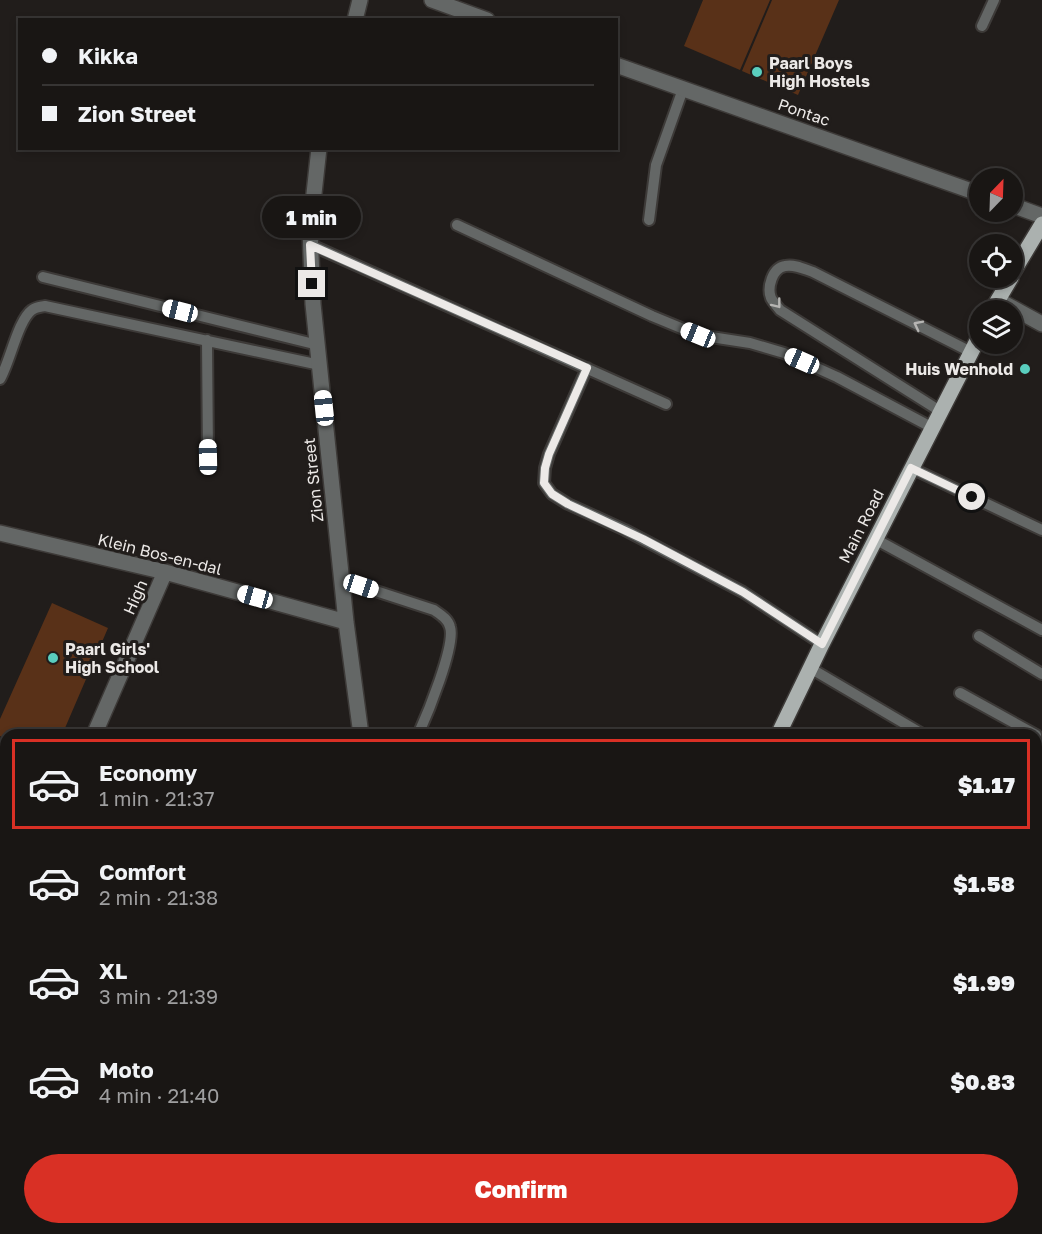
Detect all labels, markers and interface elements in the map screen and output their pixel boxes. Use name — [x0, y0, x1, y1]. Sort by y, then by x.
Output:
text: Kikka — [78, 42, 138, 69]
place label: Paarl Boys High Hostels — [769, 53, 870, 91]
marker: Paarl Boys High Hostels — [750, 65, 764, 79]
street label: Pontac — [775, 94, 833, 130]
text: Zion Street — [78, 100, 196, 127]
north arrow — [969, 168, 1023, 222]
map controls — [969, 168, 1023, 354]
callout: 1 min — [262, 197, 362, 239]
text: 1 min — [286, 205, 337, 229]
button: locate — [969, 234, 1023, 288]
route end — [298, 270, 325, 297]
one-way arrow — [770, 297, 781, 308]
car — [160, 298, 200, 324]
button: layers — [969, 300, 1023, 354]
car — [678, 320, 718, 350]
one-way arrow — [914, 321, 925, 333]
car — [782, 345, 822, 377]
place label: Huis Wenhold — [905, 359, 1013, 379]
marker: Huis Wenhold — [1018, 362, 1032, 376]
car — [313, 389, 335, 427]
street label: Zion Street — [299, 437, 327, 523]
car — [199, 439, 217, 475]
route start — [958, 483, 985, 510]
street label: Main Road — [834, 486, 888, 566]
street label: Klein Bos-en-dal — [96, 529, 224, 579]
car — [341, 572, 381, 600]
street label: High — [119, 576, 151, 618]
car — [235, 583, 275, 611]
place label: Paarl Girls' High School — [65, 639, 160, 677]
marker: Paarl Girls' High School — [46, 651, 60, 665]
icon: car — [27, 757, 81, 811]
text: Economy — [99, 759, 197, 786]
text: $1.17 — [958, 771, 1015, 798]
text: 1 min · 21:37 — [99, 786, 215, 810]
icon: car — [27, 856, 81, 910]
text: Comfort — [99, 858, 186, 885]
text: $1.58 — [953, 870, 1015, 897]
text: 2 min · 21:38 — [99, 885, 218, 909]
icon: car — [27, 955, 81, 1009]
text: XL — [99, 957, 127, 984]
text: $1.99 — [953, 969, 1015, 996]
text: 3 min · 21:39 — [99, 984, 218, 1008]
icon: car — [27, 1054, 81, 1108]
text: Moto — [99, 1056, 154, 1083]
text: $0.83 — [950, 1068, 1015, 1095]
text: 4 min · 21:40 — [99, 1083, 219, 1107]
button: Confirm — [24, 1154, 1018, 1223]

